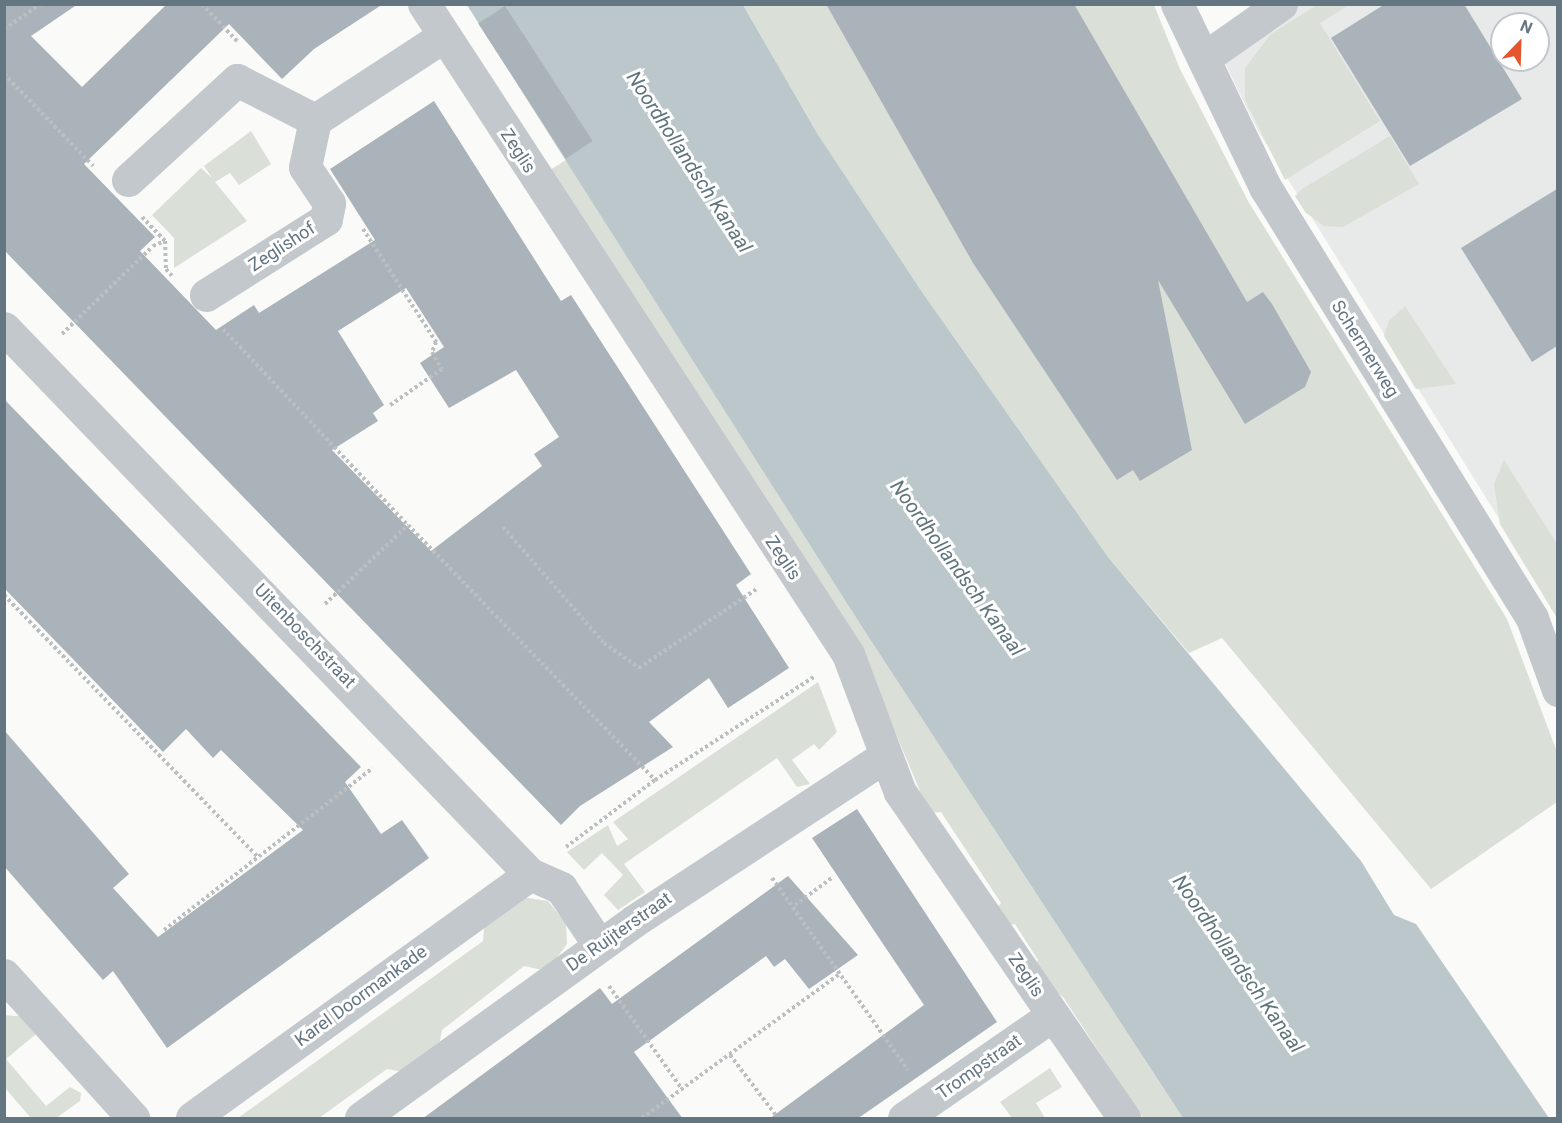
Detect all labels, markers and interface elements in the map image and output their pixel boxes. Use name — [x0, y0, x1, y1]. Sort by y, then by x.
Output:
north arrow — [1490, 12, 1550, 72]
text: N — [1518, 16, 1535, 38]
water label: Noordhollandsch Kanaal — [621, 67, 757, 257]
street label: Zeglis — [496, 125, 540, 177]
street label: Zeglishof — [245, 218, 319, 276]
street label: Schermerweg — [1327, 296, 1403, 402]
water label: Noordhollandsch Kanaal — [885, 475, 1029, 661]
street label: Zeglis — [761, 532, 805, 584]
street label: Uitenboschstraat — [250, 579, 360, 693]
water label: Noordhollandsch Kanaal — [1167, 870, 1309, 1058]
street label: De Ruijterstraat — [562, 888, 676, 976]
street label: Karel Doormankade — [291, 941, 431, 1051]
street label: Zeglis — [1004, 949, 1048, 1001]
street label: Trompstraat — [932, 1030, 1026, 1104]

